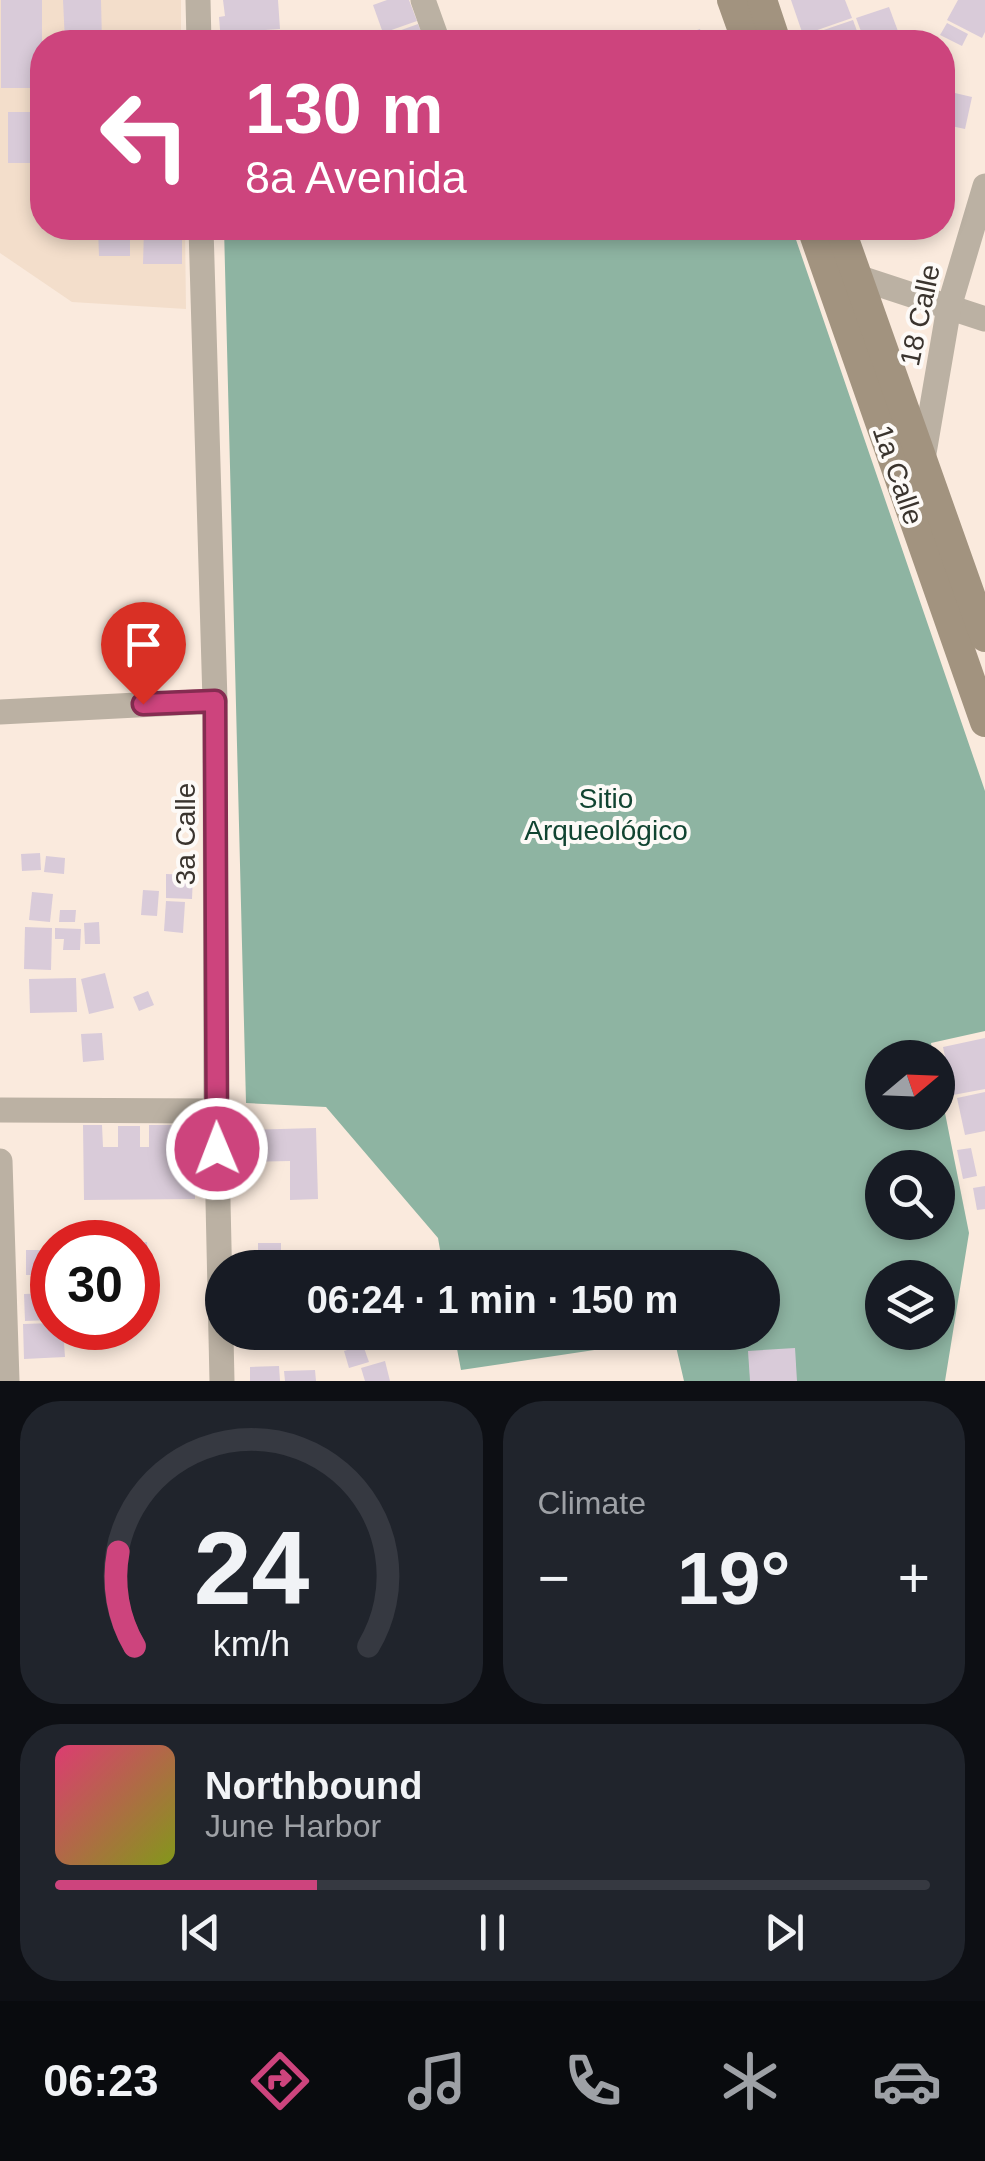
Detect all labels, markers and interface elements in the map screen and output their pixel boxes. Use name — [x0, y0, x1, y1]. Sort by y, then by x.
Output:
icon: left — [80, 70, 210, 200]
text: 130 m — [245, 70, 443, 148]
text: 8a Avenida — [245, 152, 467, 203]
street label: 18 Calle — [894, 262, 946, 368]
street label: 1a Calle — [867, 421, 929, 529]
pin — [101, 602, 186, 705]
icon: arrive — [116, 617, 171, 672]
street label: 3a Calle — [170, 783, 201, 885]
park label: Sitio Arqueológico — [524, 783, 688, 846]
north arrow — [865, 1040, 955, 1130]
map controls — [865, 1040, 955, 1350]
position arrow — [165, 1097, 269, 1201]
button: search — [865, 1150, 955, 1240]
speed limit sign: 30 — [30, 1220, 160, 1350]
button: layers — [865, 1260, 955, 1350]
text: 06:24 · 1 min · 150 m — [307, 1279, 678, 1321]
text: Climate — [538, 1485, 646, 1521]
text: 24 — [193, 1510, 309, 1626]
text: 19° — [677, 1536, 790, 1620]
text: − — [538, 1547, 570, 1609]
text: + — [898, 1547, 930, 1609]
text: km/h — [213, 1624, 290, 1664]
text: Northbound — [205, 1765, 422, 1807]
text: June Harbor — [205, 1808, 381, 1844]
icon: previous — [173, 1905, 228, 1960]
icon: pause — [465, 1905, 520, 1960]
icon: next — [757, 1905, 812, 1960]
icon: directions — [245, 2046, 315, 2116]
icon: music — [402, 2046, 472, 2116]
icon: phone — [558, 2046, 628, 2116]
icon: climate — [715, 2046, 785, 2116]
icon: car — [872, 2046, 942, 2116]
text: 06:23 — [43, 2055, 158, 2106]

